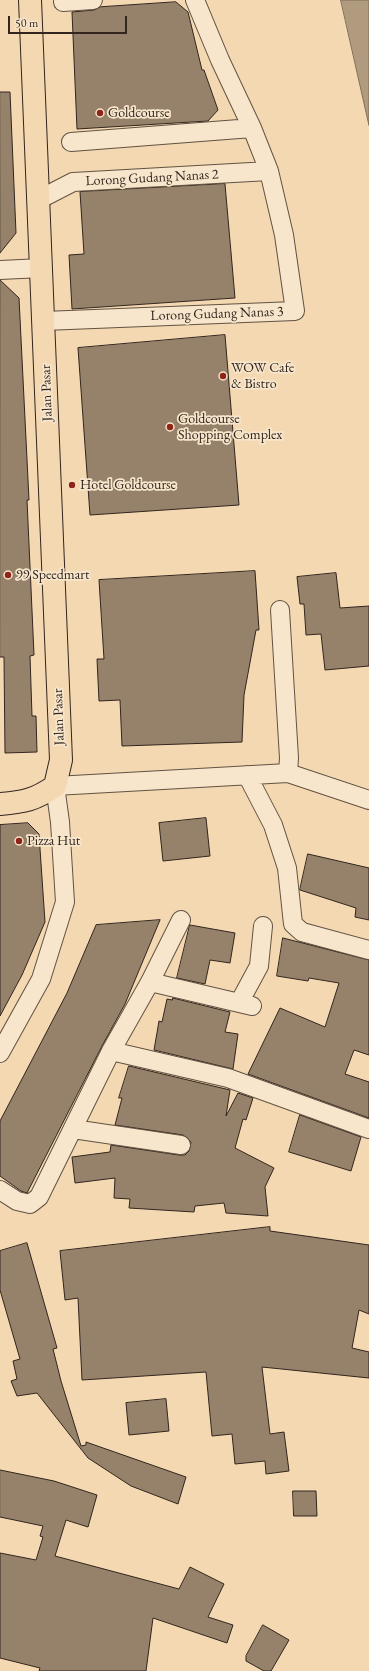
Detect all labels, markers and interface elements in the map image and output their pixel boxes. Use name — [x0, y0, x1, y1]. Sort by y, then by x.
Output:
scale bar — [10, 8, 129, 34]
text: 50 m — [15, 15, 38, 31]
place label: Goldcourse — [108, 105, 170, 121]
marker: Goldcourse — [95, 108, 105, 118]
street label: Lorong Gudang Nanas 2 — [85, 166, 219, 190]
street label: Lorong Gudang Nanas 3 — [150, 303, 284, 325]
place label: WOW Cafe & Bistro — [231, 360, 294, 392]
street label: Jalan Pasar — [38, 364, 56, 422]
marker: WOW Cafe & Bistro — [218, 371, 228, 381]
place label: Goldcourse Shopping Complex — [178, 411, 282, 444]
marker: Goldcourse Shopping Complex — [165, 422, 175, 432]
place label: Hotel Goldcourse — [80, 477, 176, 493]
marker: Hotel Goldcourse — [67, 480, 77, 490]
place label: 99 Speedmart — [16, 567, 89, 583]
marker: 99 Speedmart — [3, 570, 13, 580]
street label: Jalan Pasar — [50, 688, 68, 746]
place label: Pizza Hut — [27, 833, 80, 849]
marker: Pizza Hut — [14, 836, 24, 846]

